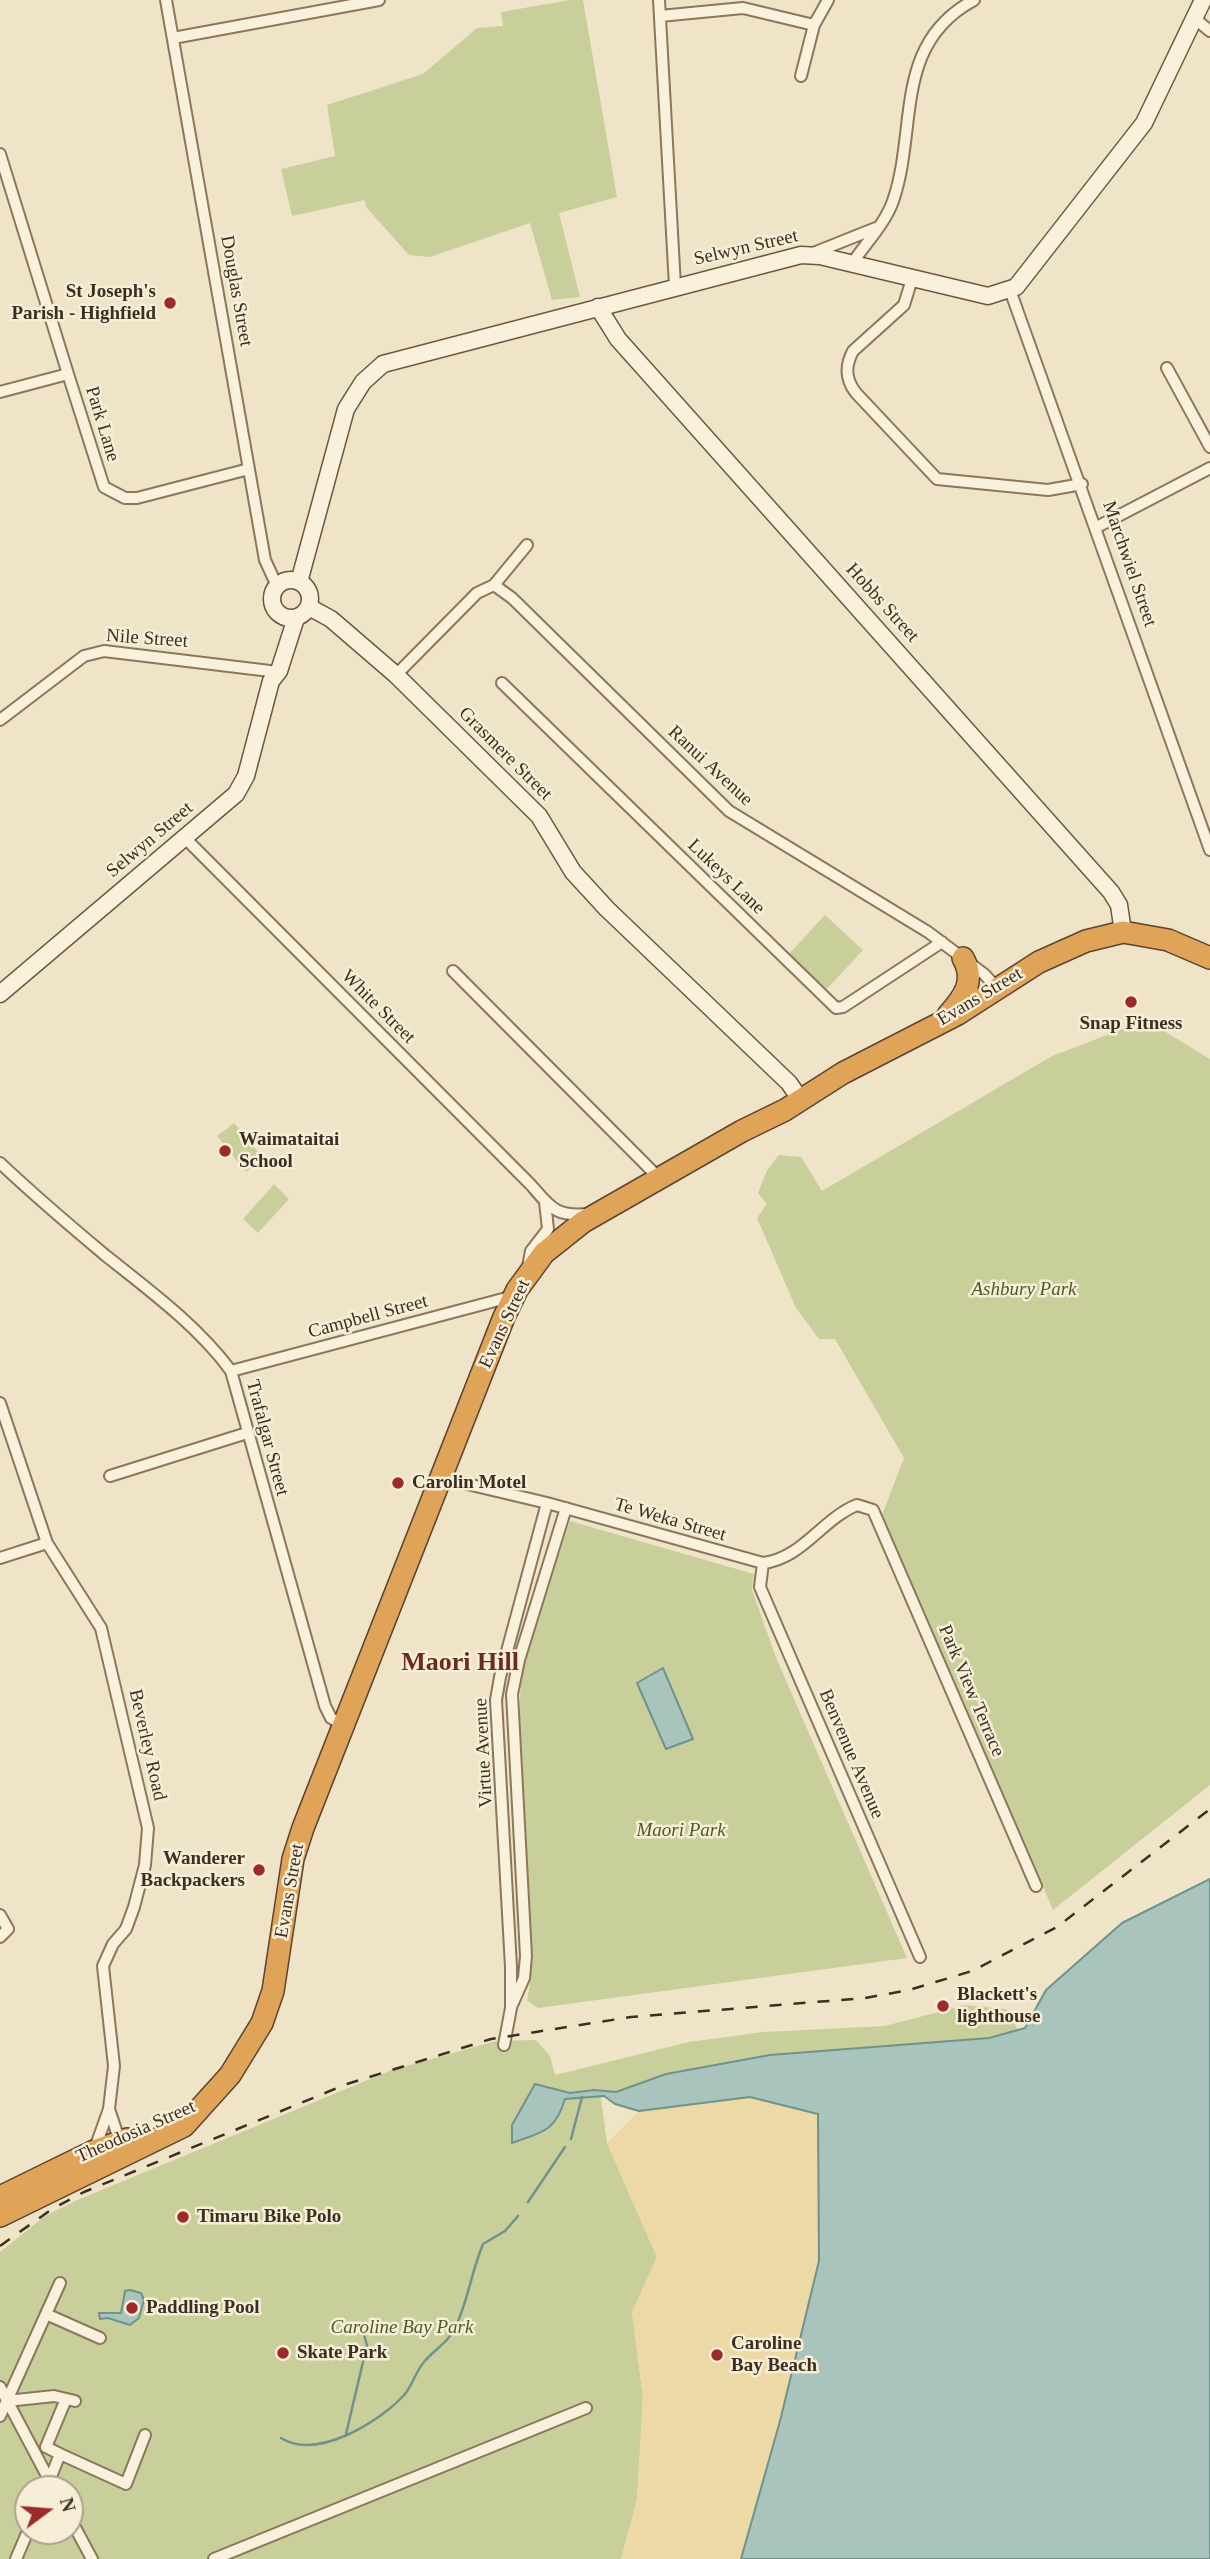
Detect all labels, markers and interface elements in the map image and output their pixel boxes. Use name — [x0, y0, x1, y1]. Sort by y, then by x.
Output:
street label: Selwyn Street — [692, 225, 800, 271]
street label: Douglas Street — [215, 234, 257, 348]
place label: St Joseph's Parish - Highfield — [11, 281, 156, 325]
marker: St Joseph's Parish - Highfield — [162, 295, 178, 311]
street label: Park Lane — [80, 384, 124, 464]
street label: Marchwiel Street — [1097, 498, 1161, 630]
street label: Hobbs Street — [841, 559, 923, 647]
street label: Nile Street — [105, 625, 189, 653]
street label: Grasmere Street — [453, 702, 557, 806]
street label: Ranui Avenue — [663, 721, 757, 811]
street label: Selwyn Street — [102, 797, 198, 883]
street label: Lukeys Lane — [683, 835, 769, 919]
street label: Evans Street — [933, 963, 1027, 1031]
street label: White Street — [336, 965, 420, 1049]
marker: Snap Fitness — [1123, 994, 1139, 1010]
place label: Snap Fitness — [1080, 1013, 1182, 1035]
place label: Waimataitai School — [239, 1129, 339, 1173]
marker: Waimataitai School — [217, 1143, 233, 1159]
street label: Evans Street — [474, 1276, 536, 1372]
park label: Ashbury Park — [971, 1279, 1077, 1301]
street label: Campbell Street — [306, 1290, 430, 1344]
street label: Trafalgar Street — [241, 1378, 293, 1498]
place label: Carolin Motel — [412, 1472, 526, 1494]
marker: Carolin Motel — [390, 1475, 406, 1491]
street label: Te Weka Street — [611, 1493, 729, 1547]
street label: Park View Terrace — [933, 1622, 1009, 1760]
district label: Maori Hill — [401, 1647, 519, 1679]
street label: Benvenue Avenue — [813, 1686, 889, 1822]
street label: Beverley Road — [123, 1687, 171, 1803]
street label: Virtue Avenue — [470, 1698, 498, 1808]
park label: Maori Park — [636, 1820, 726, 1842]
street label: Evans Street — [270, 1842, 310, 1940]
place label: Wanderer Backpackers — [140, 1848, 245, 1892]
marker: Wanderer Backpackers — [251, 1862, 267, 1878]
place label: Blackett's lighthouse — [957, 1984, 1040, 2028]
marker: Blackett's lighthouse — [935, 1998, 951, 2014]
street label: Theodosia Street — [73, 2096, 199, 2168]
place label: Timaru Bike Polo — [197, 2206, 341, 2228]
marker: Timaru Bike Polo — [175, 2209, 191, 2225]
place label: Paddling Pool — [146, 2297, 259, 2319]
marker: Paddling Pool — [124, 2300, 140, 2316]
park label: Caroline Bay Park — [331, 2317, 473, 2339]
place label: Caroline Bay Beach — [731, 2333, 817, 2377]
place label: Skate Park — [297, 2342, 387, 2364]
marker: Skate Park — [275, 2345, 291, 2361]
marker: Caroline Bay Beach — [709, 2347, 725, 2363]
north arrow — [14, 2475, 84, 2545]
text: N — [56, 2495, 80, 2514]

